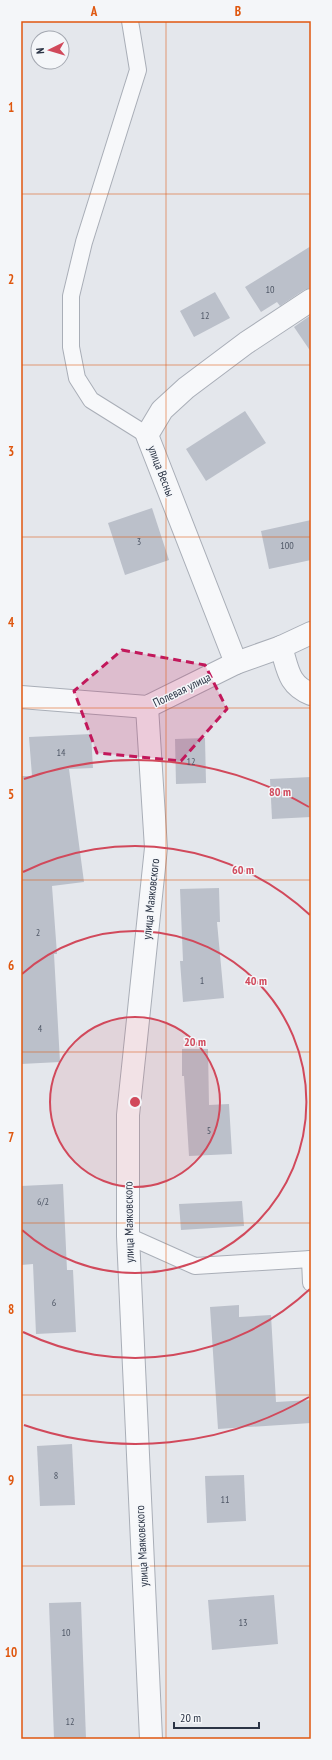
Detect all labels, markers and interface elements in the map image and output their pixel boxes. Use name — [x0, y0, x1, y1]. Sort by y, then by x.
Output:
text: A — [90, 3, 98, 20]
text: B — [235, 3, 241, 20]
north arrow — [30, 30, 70, 70]
text: N — [33, 47, 47, 54]
text: 1 — [8, 99, 14, 116]
text: 2 — [8, 271, 14, 288]
house number: 10 — [266, 283, 275, 296]
house number: 12 — [201, 309, 210, 322]
text: 3 — [8, 443, 14, 460]
street label: улица Весны — [145, 443, 178, 499]
house number: 3 — [137, 535, 141, 548]
house number: 100 — [280, 539, 294, 552]
text: 4 — [8, 614, 15, 631]
street label: Полевая улица — [150, 669, 213, 710]
house number: 14 — [57, 746, 66, 759]
house number: 12 — [187, 755, 196, 768]
text: 80 m — [269, 784, 291, 799]
text: 5 — [8, 786, 14, 803]
street label: улица Маяковского — [139, 858, 162, 940]
text: 60 m — [232, 862, 254, 877]
house number: 2 — [36, 926, 40, 939]
text: 6 — [8, 957, 14, 974]
text: 40 m — [245, 973, 267, 988]
house number: 1 — [200, 974, 204, 987]
house number: 4 — [38, 1022, 43, 1035]
text: 20 m — [184, 1034, 206, 1049]
centre of rings — [128, 1095, 142, 1109]
house number: 5 — [207, 1124, 211, 1137]
text: 7 — [8, 1129, 14, 1146]
street label: улица Маяковского — [120, 1181, 137, 1263]
house number: 6/2 — [37, 1195, 49, 1208]
house number: 6 — [52, 1296, 57, 1309]
text: 8 — [8, 1301, 14, 1318]
house number: 8 — [54, 1469, 58, 1482]
text: 9 — [8, 1472, 14, 1489]
house number: 11 — [221, 1493, 230, 1506]
street label: улица Маяковского — [132, 1505, 151, 1587]
house number: 13 — [239, 1616, 248, 1629]
house number: 10 — [62, 1626, 71, 1639]
text: 10 — [5, 1644, 17, 1661]
scale bar — [174, 1704, 259, 1730]
text: 20 m — [180, 1710, 201, 1725]
house number: 12 — [66, 1715, 75, 1728]

